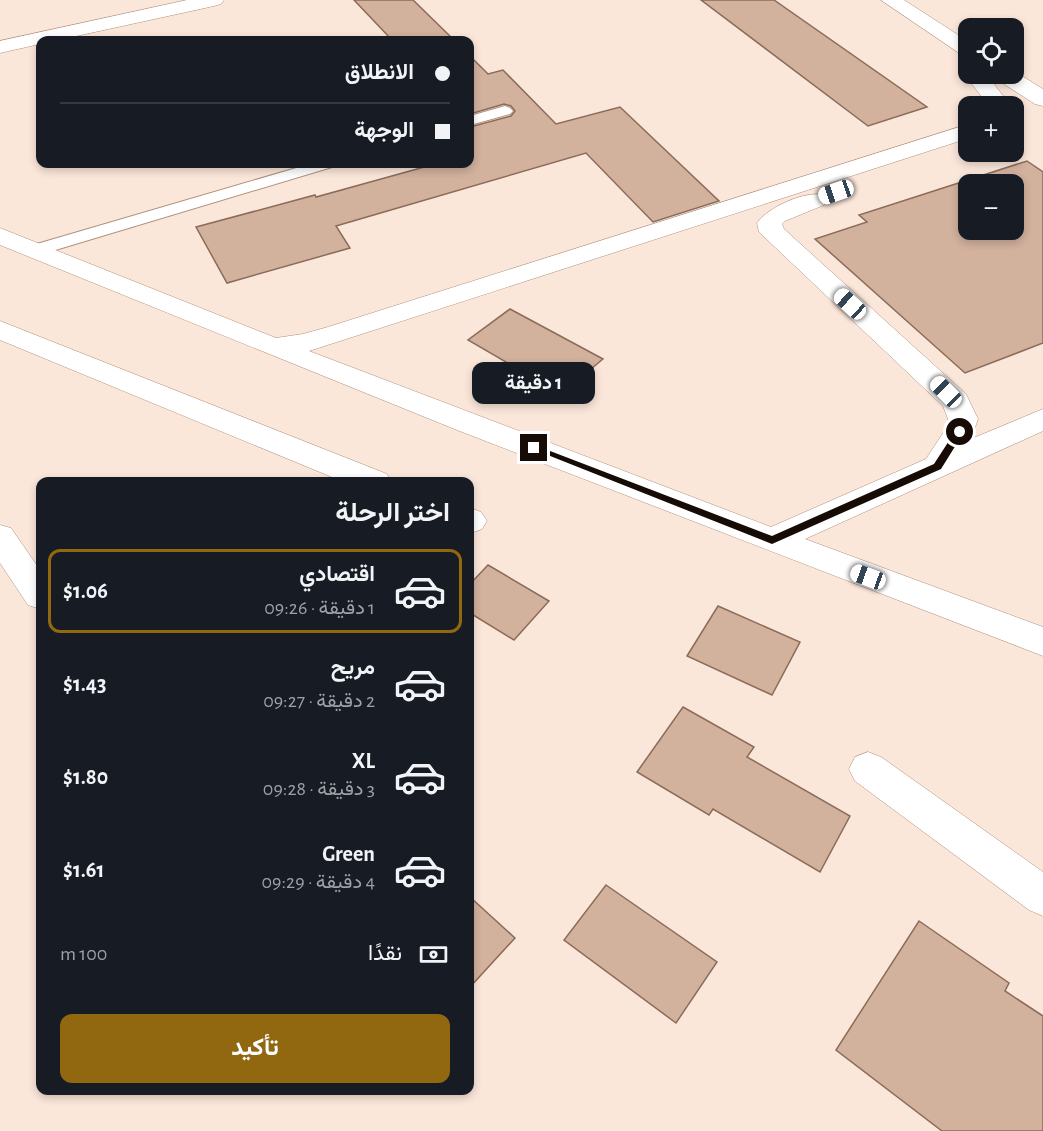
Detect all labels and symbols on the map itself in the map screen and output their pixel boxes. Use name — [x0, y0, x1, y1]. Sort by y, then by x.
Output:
car — [816, 178, 856, 206]
car — [831, 285, 869, 323]
callout: 1 دقيقة — [472, 361, 596, 403]
car — [927, 373, 965, 411]
route start — [946, 418, 973, 445]
route end — [520, 434, 547, 461]
car — [848, 562, 888, 592]

